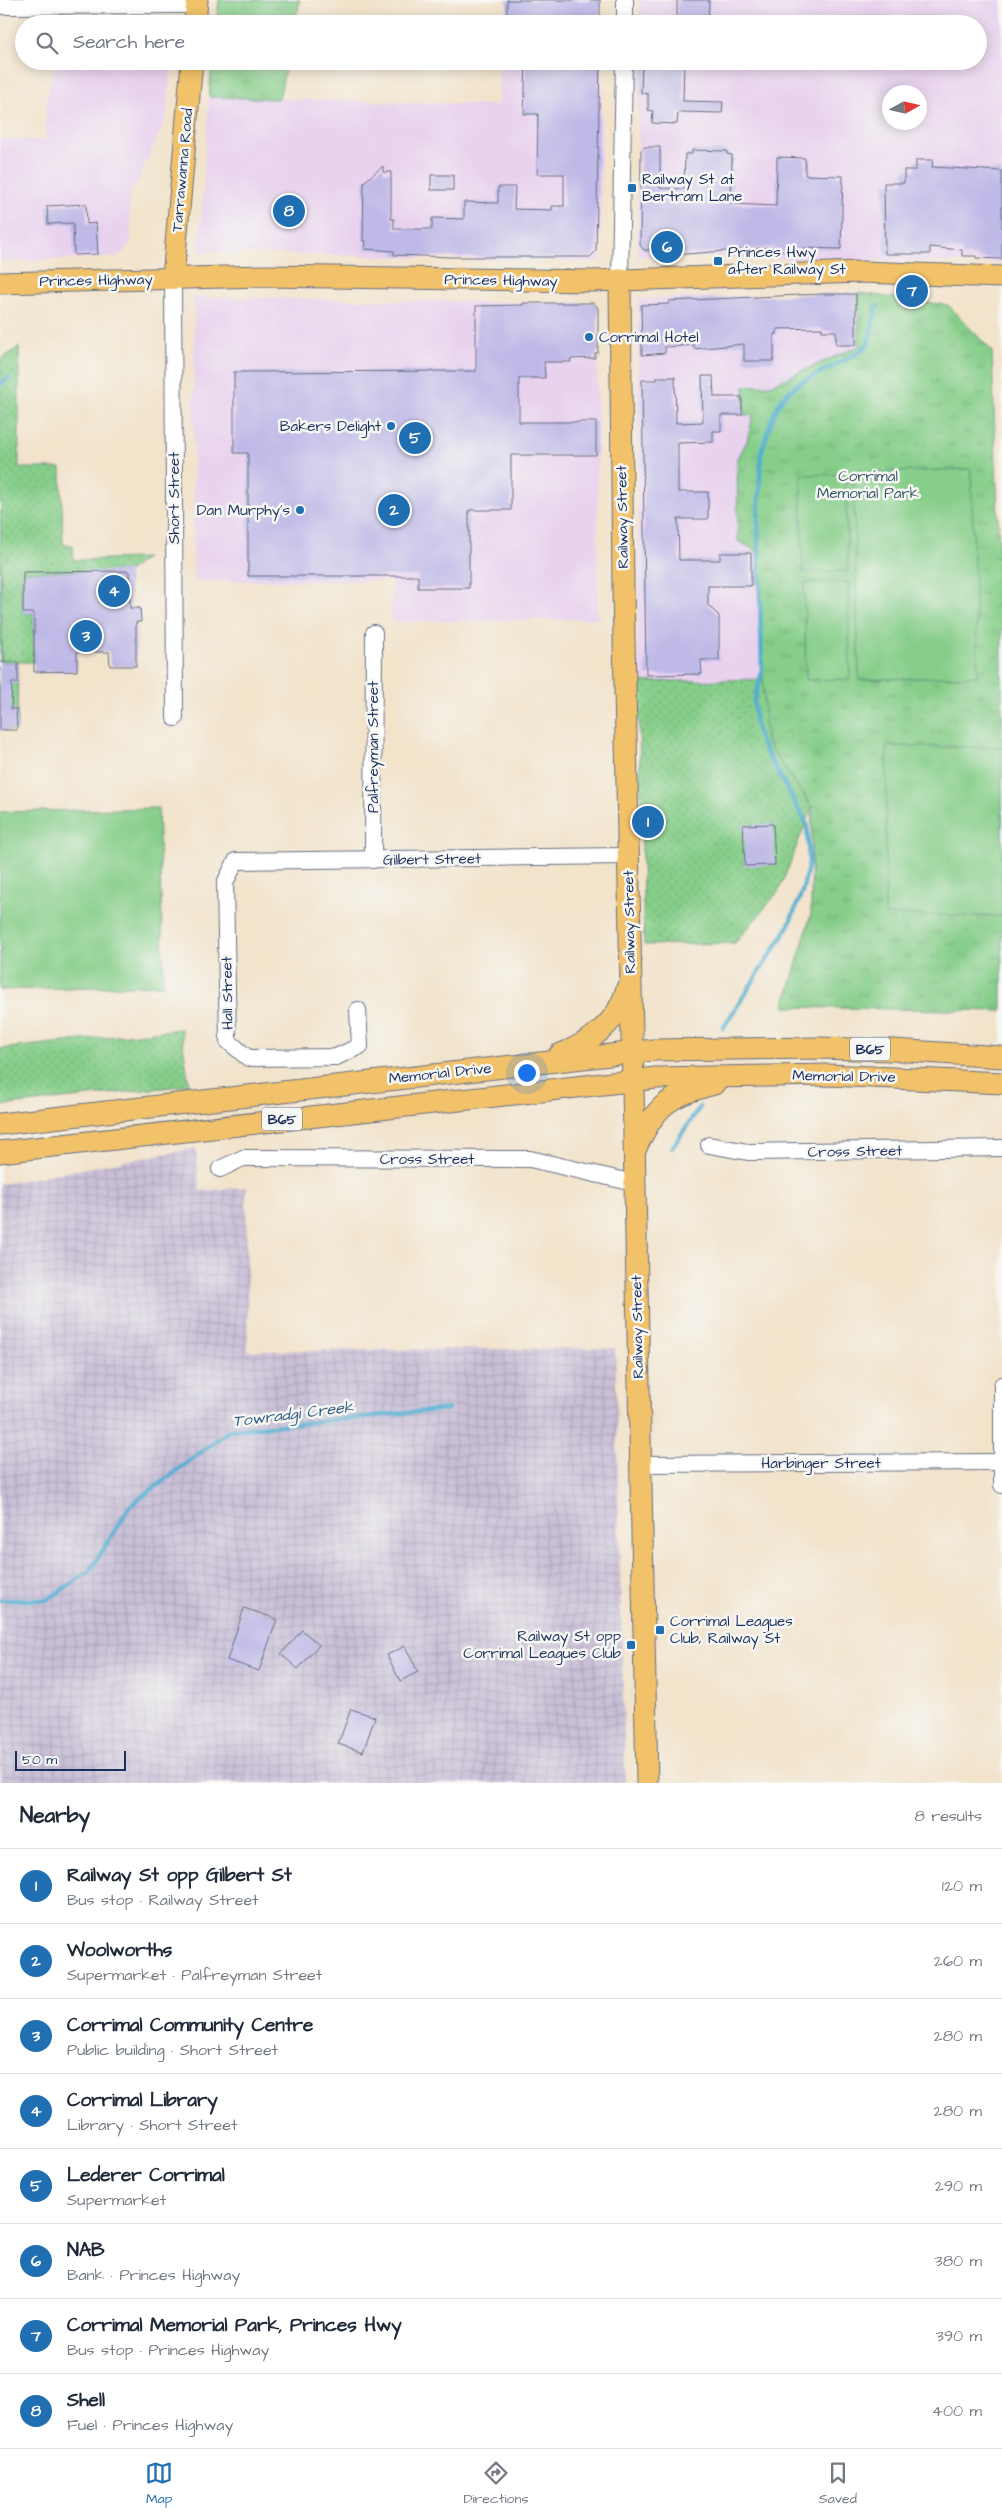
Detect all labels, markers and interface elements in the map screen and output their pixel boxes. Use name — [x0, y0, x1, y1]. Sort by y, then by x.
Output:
search box — [15, 15, 987, 70]
icon: search — [33, 29, 61, 57]
text: Search here — [73, 29, 185, 56]
north arrow — [882, 85, 927, 130]
street label: Tarrawanna Road — [167, 107, 198, 233]
place label: Railway St at Bertram Lane — [642, 169, 742, 207]
marker: Railway St at Bertram Lane — [626, 182, 638, 194]
pin: 8 — [273, 192, 305, 230]
pin: 6 — [651, 228, 683, 266]
place label: Princes Hwy after Railway St — [728, 242, 846, 281]
marker: Princes Hwy after Railway St — [712, 255, 724, 267]
street label: Princes Highway — [39, 269, 153, 293]
street label: Princes Highway — [444, 269, 558, 293]
pin: 7 — [896, 272, 928, 310]
place label: Corrimal Hotel — [599, 327, 699, 348]
marker: Corrimal Hotel — [583, 331, 595, 343]
place label: Bakers Delight — [280, 416, 381, 438]
pin: 5 — [399, 419, 431, 457]
marker: Bakers Delight — [385, 420, 397, 432]
street label: Short Street — [164, 452, 185, 544]
street label: Railway Street — [611, 465, 635, 569]
park label: Corrimal Memorial Park — [817, 466, 919, 504]
pin: 2 — [378, 491, 410, 529]
place label: Dan Murphy's — [197, 500, 290, 522]
marker: Dan Murphy's — [294, 504, 306, 516]
pin: 4 — [98, 572, 130, 610]
pin: 3 — [70, 617, 102, 655]
street label: Palfreyman Street — [363, 681, 385, 813]
pin: 1 — [632, 803, 664, 841]
street label: Gilbert Street — [383, 848, 481, 871]
street label: Railway Street — [618, 870, 642, 974]
street label: Hall Street — [216, 956, 239, 1030]
road number: B65 — [850, 1038, 890, 1060]
street label: Memorial Drive — [388, 1058, 493, 1089]
your location — [514, 1060, 540, 1086]
street label: Memorial Drive — [792, 1065, 896, 1088]
road number: B65 — [262, 1108, 302, 1130]
street label: Cross Street — [807, 1140, 903, 1163]
street label: Cross Street — [380, 1149, 474, 1170]
street label: Railway Street — [626, 1275, 650, 1379]
water label: Towradgi Creek — [232, 1396, 356, 1433]
street label: Harbinger Street — [761, 1453, 881, 1475]
place label: Corrimal Leagues Club, Railway St — [670, 1611, 793, 1650]
marker: Corrimal Leagues Club, Railway St — [654, 1624, 666, 1636]
place label: Railway St opp Corrimal Leagues Club — [463, 1626, 622, 1665]
marker: Railway St opp Corrimal Leagues Club — [625, 1639, 637, 1651]
scale bar — [15, 1748, 126, 1771]
text: 50 m — [22, 1750, 57, 1770]
text: Nearby — [20, 1801, 90, 1830]
text: 8 results — [915, 1805, 982, 1827]
text: Railway St opp Gilbert St — [67, 1862, 292, 1889]
text: 1 — [35, 1875, 37, 1897]
text: 120 m — [942, 1875, 982, 1897]
text: Bus stop · Railway Street — [67, 1889, 259, 1911]
text: Woolworths — [67, 1937, 172, 1964]
text: 2 — [31, 1950, 41, 1972]
text: 260 m — [934, 1950, 982, 1972]
text: Supermarket · Palfreyman Street — [67, 1964, 322, 1986]
text: Corrimal Community Centre — [67, 2012, 313, 2039]
text: 3 — [32, 2025, 40, 2047]
text: 280 m — [934, 2025, 982, 2047]
text: Public building · Short Street — [67, 2039, 278, 2061]
text: Corrimal Library — [67, 2087, 218, 2114]
text: 4 — [31, 2100, 41, 2122]
text: 280 m — [934, 2100, 982, 2122]
text: Library · Short Street — [67, 2114, 237, 2136]
text: Lederer Corrimal — [67, 2162, 225, 2189]
text: 5 — [30, 2175, 42, 2197]
text: 290 m — [935, 2175, 982, 2197]
text: Supermarket — [67, 2189, 166, 2211]
text: NAB — [67, 2237, 105, 2264]
text: 6 — [31, 2250, 41, 2272]
text: 380 m — [935, 2250, 982, 2272]
text: Bank · Princes Highway — [67, 2264, 240, 2286]
text: Corrimal Memorial Park, Princes Hwy — [67, 2312, 402, 2339]
text: 7 — [31, 2325, 41, 2347]
text: 390 m — [936, 2325, 982, 2347]
text: Bus stop · Princes Highway — [67, 2339, 269, 2361]
text: Shell — [67, 2387, 105, 2414]
text: 8 — [31, 2400, 41, 2422]
text: 400 m — [932, 2400, 982, 2422]
text: Fuel · Princes Highway — [67, 2414, 233, 2436]
tab: Map — [145, 2459, 173, 2509]
tab: Directions — [463, 2459, 528, 2509]
tab: Saved — [819, 2459, 857, 2509]

